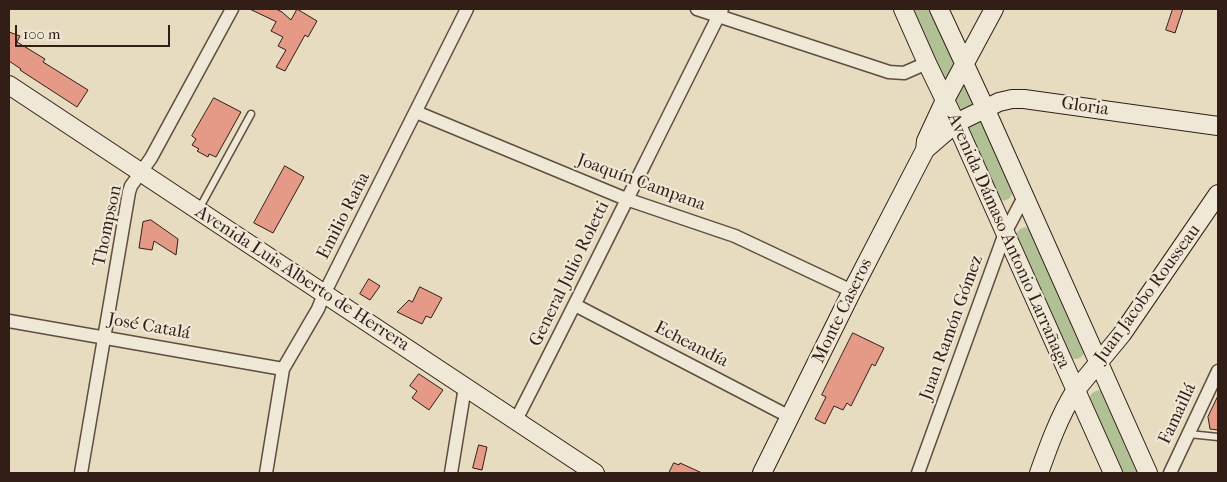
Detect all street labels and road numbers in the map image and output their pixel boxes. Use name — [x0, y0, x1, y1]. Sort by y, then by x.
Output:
street label: Gloria — [1060, 93, 1110, 121]
street label: Avenida Dámaso Antonio Larrañaga — [942, 110, 1074, 372]
street label: Joaquín Campana — [574, 150, 708, 216]
street label: Emilio Raña — [313, 169, 375, 263]
street label: Thompson — [89, 183, 127, 269]
street label: General Julio Roletti — [525, 198, 615, 350]
street label: Avenida Luis Alberto de Herrera — [191, 202, 413, 356]
street label: Juan Jacobo Rousseau — [1090, 220, 1206, 368]
street label: Juan Ramón Gómez — [916, 253, 988, 403]
street label: Monte Caseros — [808, 255, 878, 367]
street label: José Catalá — [106, 309, 192, 345]
street label: Echeandía — [650, 317, 732, 373]
street label: Famaillá — [1155, 380, 1201, 448]

